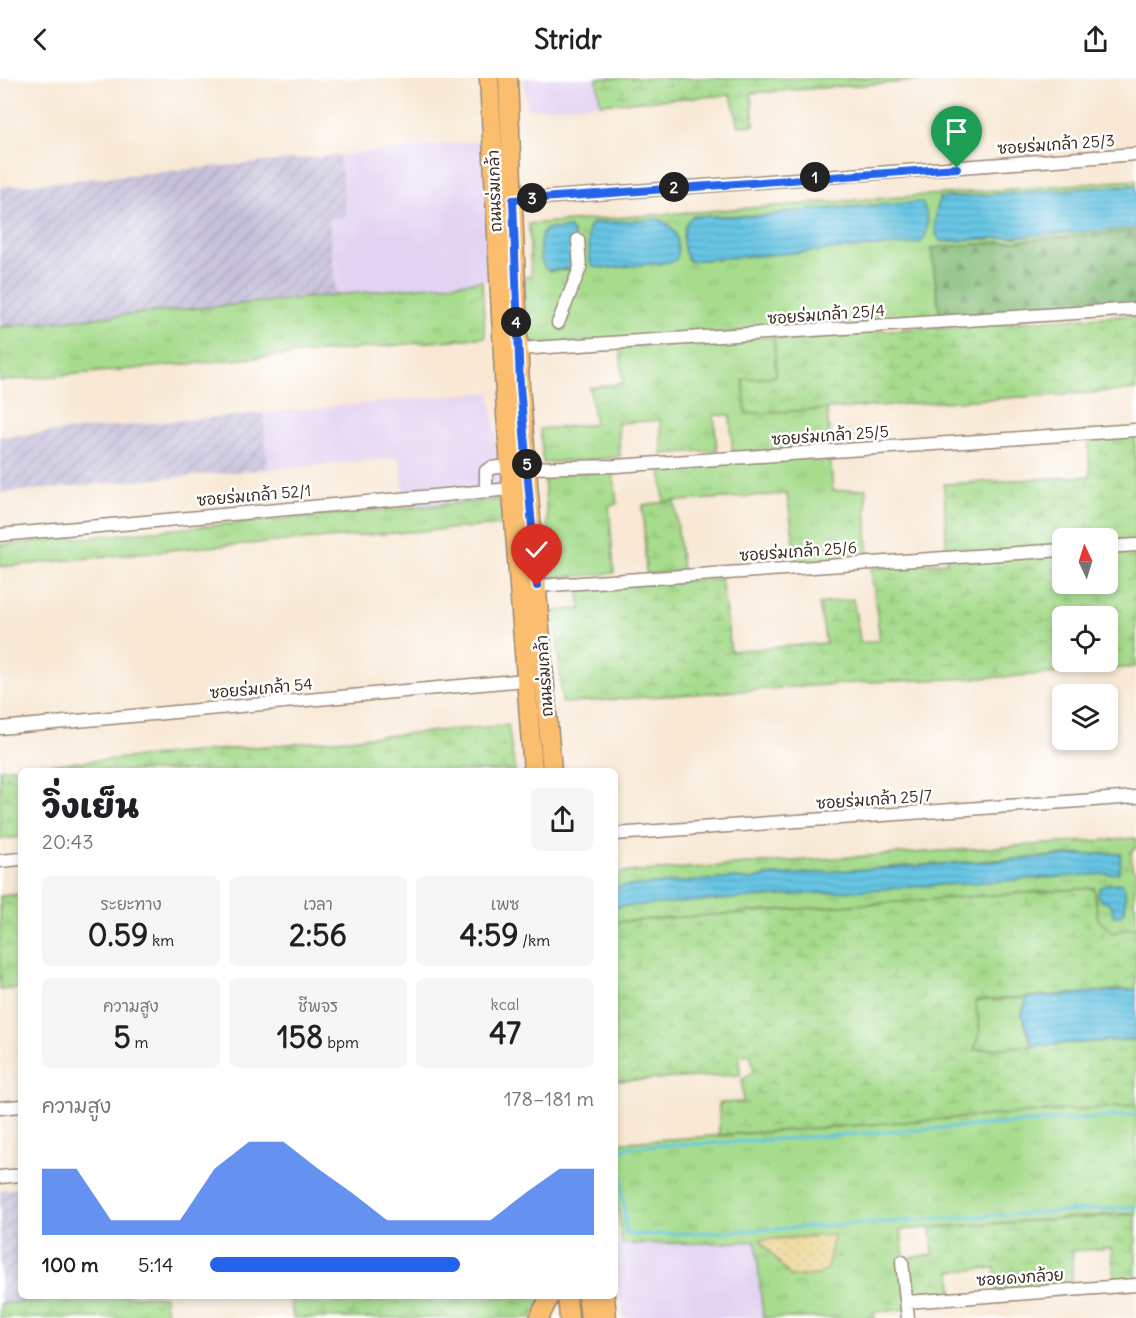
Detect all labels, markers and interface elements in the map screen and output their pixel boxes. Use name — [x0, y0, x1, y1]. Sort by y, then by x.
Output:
text: Stridr — [534, 22, 602, 56]
icon: back — [24, 23, 57, 56]
icon: share — [1079, 23, 1112, 56]
pin — [931, 106, 982, 168]
icon: arrive — [940, 115, 973, 148]
street label: ซอยร่มเกล้า 25/3 — [997, 129, 1115, 158]
street label: ถนนร่มเกล้า — [482, 150, 505, 232]
pin: 1 — [800, 162, 830, 192]
text: 1 — [812, 167, 818, 187]
pin: 2 — [659, 172, 689, 202]
text: 2 — [670, 177, 678, 197]
pin: 3 — [517, 183, 547, 213]
text: 3 — [527, 188, 537, 208]
street label: ซอยร่มเกล้า 25/4 — [767, 299, 885, 328]
pin: 4 — [501, 307, 531, 337]
text: 4 — [511, 312, 521, 332]
street label: ซอยร่มเกล้า 25/5 — [771, 420, 889, 449]
pin: 5 — [512, 449, 542, 479]
text: 5 — [522, 454, 532, 474]
street label: ซอยร่มเกล้า 52/1 — [196, 479, 312, 510]
pin — [511, 524, 562, 586]
north arrow — [1052, 528, 1118, 594]
map controls — [1052, 528, 1118, 750]
icon: check — [520, 533, 553, 566]
street label: ซอยร่มเกล้า 25/6 — [739, 536, 857, 565]
button: locate — [1052, 606, 1118, 672]
street label: ถนนร่มเกล้า — [530, 634, 557, 718]
street label: ซอยร่มเกล้า 54 — [209, 673, 313, 702]
button: layers — [1052, 684, 1118, 750]
street label: ซอยร่มเกล้า 25/7 — [815, 784, 933, 813]
text: วิ่งเย็น — [42, 785, 139, 827]
button: share — [531, 788, 594, 851]
text: 20:43 — [42, 829, 94, 854]
text: ระยะทาง — [100, 894, 162, 914]
text: เวลา — [303, 894, 333, 914]
text: เพซ — [491, 894, 519, 914]
text: 0.59 — [88, 916, 148, 954]
text: 2:56 — [289, 916, 347, 954]
text: 4:59 — [460, 916, 518, 954]
text: km — [148, 930, 174, 950]
text: /km — [518, 930, 550, 950]
text: kcal — [491, 994, 519, 1014]
text: ความสูง — [103, 996, 159, 1016]
text: ชีพจร — [298, 996, 338, 1016]
text: 47 — [489, 1014, 521, 1052]
text: 5 — [113, 1018, 131, 1056]
text: 158 — [277, 1018, 323, 1056]
text: m — [131, 1032, 149, 1052]
text: bpm — [323, 1032, 359, 1052]
text: 178–181 m — [504, 1086, 594, 1111]
text: ความสูง — [42, 1093, 111, 1118]
text: 100 m — [42, 1252, 99, 1277]
text: 5:14 — [138, 1252, 174, 1277]
street label: ซอยดงกล้วย — [976, 1264, 1064, 1290]

